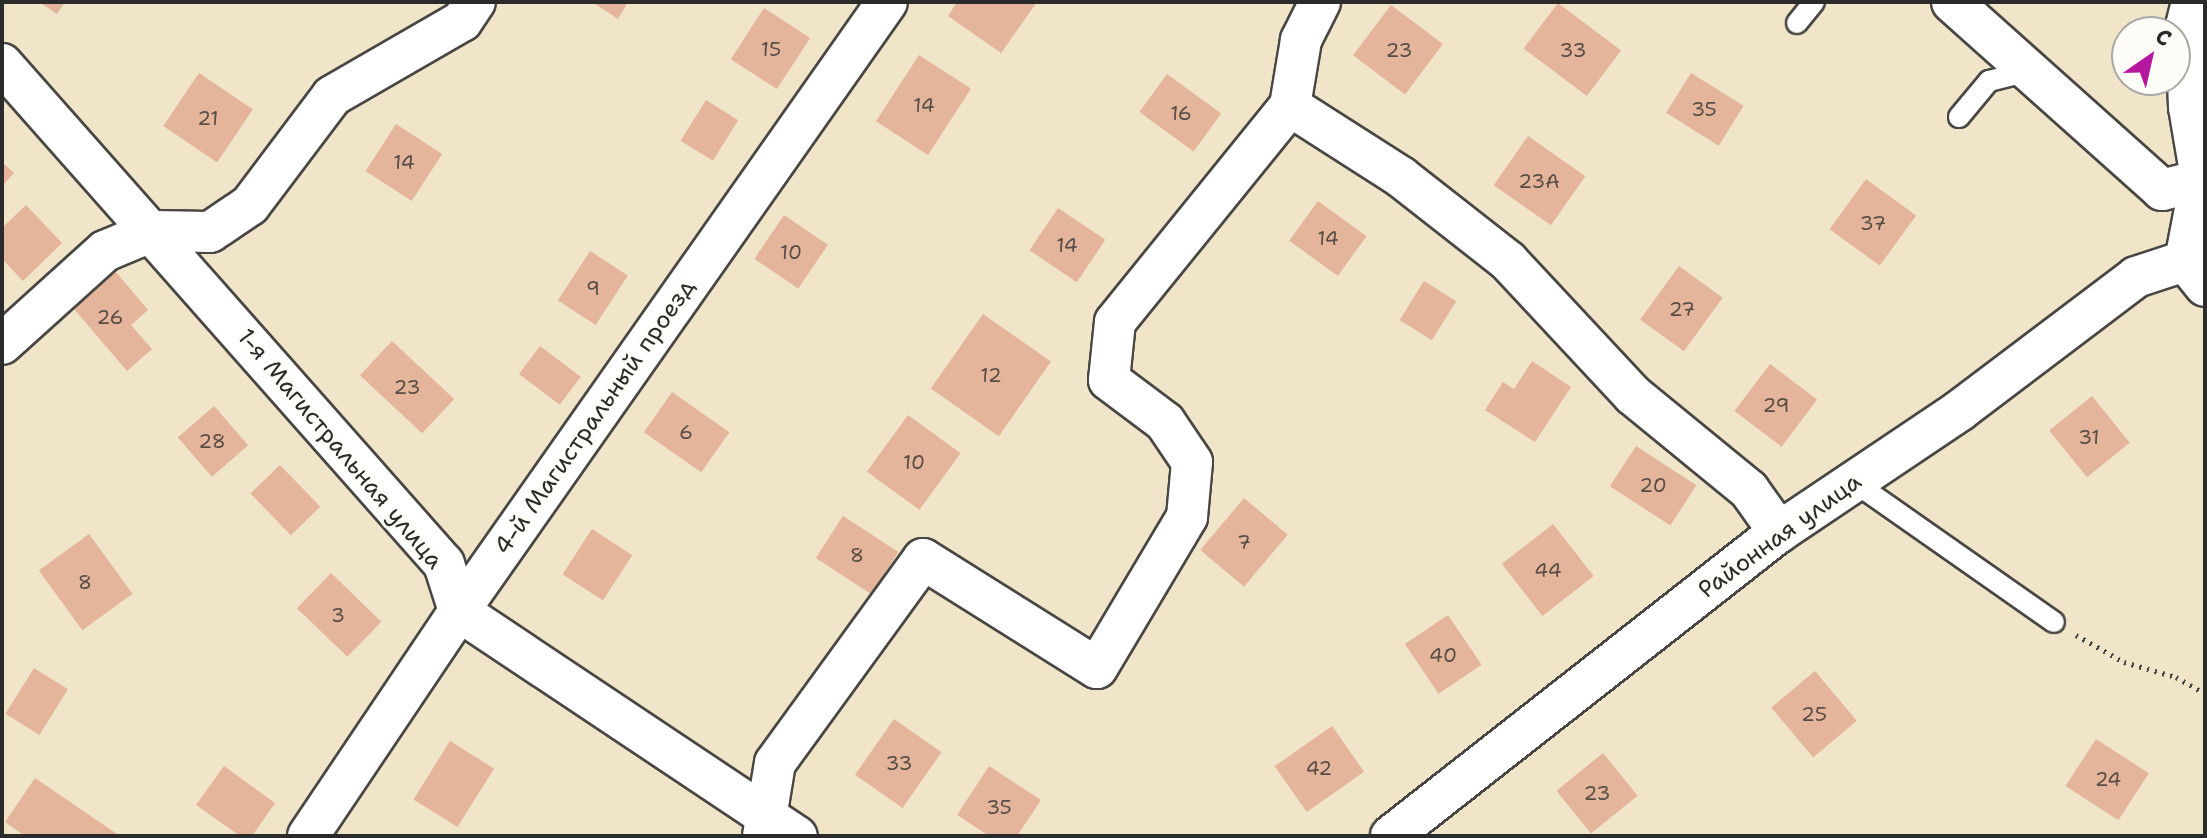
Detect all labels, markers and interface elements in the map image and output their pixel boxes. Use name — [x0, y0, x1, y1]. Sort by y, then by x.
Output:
north arrow — [2111, 16, 2191, 96]
text: С — [2150, 22, 2177, 53]
house number: 15 — [761, 37, 781, 61]
house number: 23 — [1386, 38, 1412, 62]
house number: 33 — [1560, 38, 1586, 62]
house number: 14 — [913, 93, 935, 117]
house number: 35 — [1691, 97, 1717, 121]
house number: 16 — [1170, 101, 1192, 125]
house number: 21 — [197, 106, 219, 130]
house number: 14 — [393, 150, 415, 174]
house number: 23А — [1518, 169, 1560, 193]
house number: 37 — [1860, 211, 1886, 235]
house number: 14 — [1317, 226, 1339, 250]
house number: 14 — [1056, 233, 1078, 257]
house number: 10 — [780, 240, 802, 264]
street label: 4-й Магистральный проезд — [489, 274, 701, 560]
house number: 9 — [586, 276, 600, 300]
house number: 27 — [1669, 297, 1695, 321]
house number: 26 — [96, 305, 124, 329]
street label: 1-я Магистральная улица — [231, 323, 449, 575]
house number: 12 — [980, 363, 1002, 387]
house number: 23 — [394, 375, 420, 399]
house number: 29 — [1763, 393, 1789, 417]
house number: 6 — [679, 420, 693, 444]
house number: 31 — [2078, 425, 2100, 449]
house number: 28 — [198, 429, 226, 453]
house number: 10 — [903, 450, 925, 474]
street label: Районная улица — [1693, 467, 1867, 605]
house number: 20 — [1639, 473, 1667, 497]
house number: 7 — [1237, 530, 1251, 554]
house number: 8 — [850, 543, 864, 567]
house number: 44 — [1534, 558, 1562, 582]
house number: 8 — [78, 570, 92, 594]
house number: 3 — [331, 603, 345, 627]
house number: 40 — [1429, 643, 1457, 667]
house number: 25 — [1801, 702, 1827, 726]
house number: 33 — [886, 751, 912, 775]
house number: 42 — [1306, 756, 1332, 780]
house number: 24 — [2095, 767, 2121, 791]
house number: 23 — [1584, 781, 1610, 805]
house number: 35 — [986, 795, 1012, 819]

